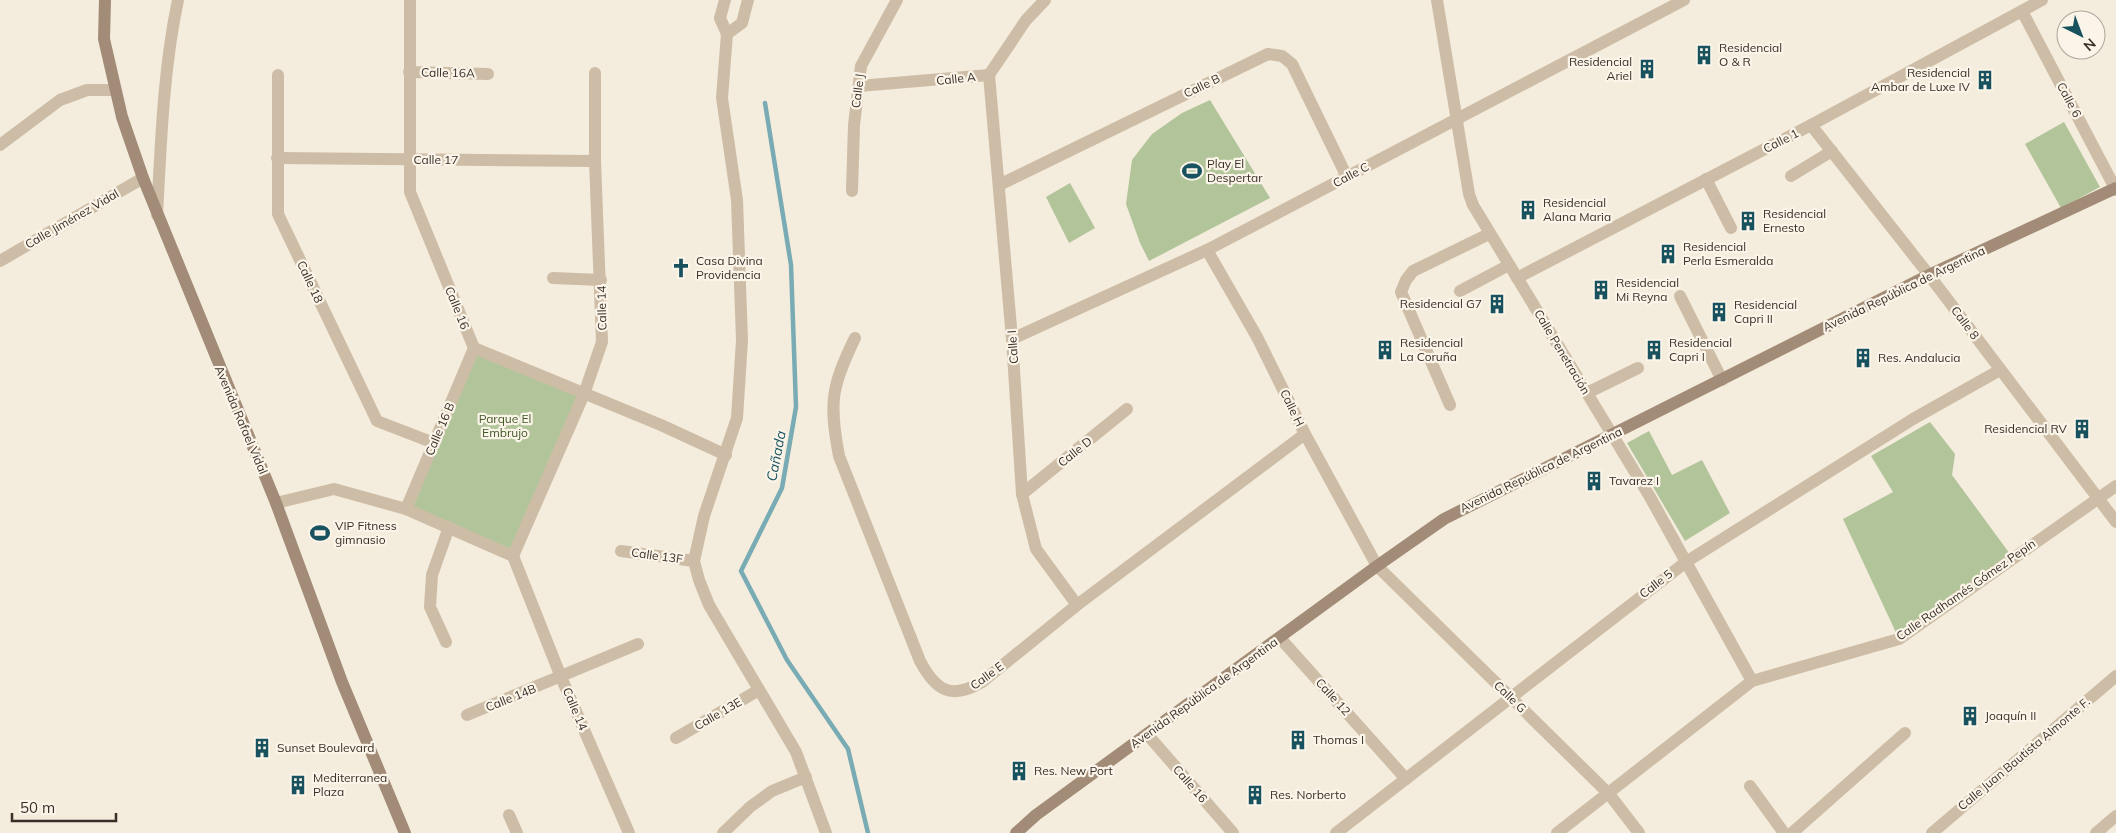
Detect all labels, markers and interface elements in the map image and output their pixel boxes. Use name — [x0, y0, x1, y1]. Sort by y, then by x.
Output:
north arrow — [2056, 10, 2106, 60]
text: N — [2080, 34, 2100, 55]
place label: Residencial O & R — [1719, 40, 1782, 69]
building icon: Residencial O & R — [1693, 44, 1715, 66]
place label: Residencial Ariel — [1569, 54, 1632, 83]
building icon: Residencial Ariel — [1636, 58, 1658, 80]
street label: Calle 16A — [421, 65, 475, 80]
place label: Residencial Ambar de Luxe IV — [1871, 65, 1971, 94]
street label: Calle A — [936, 69, 977, 88]
building icon: Residencial Ambar de Luxe IV — [1974, 69, 1996, 91]
street label: Calle B — [1181, 70, 1222, 101]
street label: Calle J — [848, 73, 867, 109]
street label: Calle 6 — [2054, 80, 2085, 120]
street label: Calle 1 — [1761, 125, 1801, 156]
street label: Calle 17 — [414, 152, 458, 167]
place label: Play El Despertar — [1207, 156, 1263, 185]
street label: Calle C — [1330, 159, 1371, 190]
sports icon: Play El Despertar — [1181, 160, 1203, 182]
street label: Calle Jiménez Vidal — [22, 186, 121, 252]
place label: Residencial Alana Maria — [1543, 195, 1611, 224]
building icon: Residencial Alana Maria — [1517, 199, 1539, 221]
place label: Residencial Ernesto — [1763, 206, 1826, 235]
building icon: Residencial Ernesto — [1737, 210, 1759, 232]
place label: Residencial Perla Esmeralda — [1683, 239, 1773, 268]
building icon: Residencial Perla Esmeralda — [1657, 243, 1679, 265]
street label: Avenida República de Argentina — [1820, 243, 1987, 334]
place label: Casa Divina Providencia — [696, 253, 763, 282]
church icon: Casa Divina Providencia — [670, 257, 692, 279]
street label: Calle 18 — [294, 258, 327, 305]
place label: Residencial Mi Reyna — [1616, 275, 1679, 304]
building icon: Residencial Mi Reyna — [1590, 279, 1612, 301]
street label: Calle 16 — [442, 284, 473, 331]
street label: Calle 14 — [594, 285, 609, 331]
building icon: Residencial G7 — [1486, 293, 1508, 315]
place label: Residencial G7 — [1400, 296, 1482, 311]
place label: Residencial Capri II — [1734, 297, 1797, 326]
building icon: Residencial Capri II — [1708, 301, 1730, 323]
street label: Calle 8 — [1948, 303, 1983, 342]
street label: Calle Penetración — [1531, 306, 1594, 397]
street label: Calle I — [1004, 330, 1021, 364]
place label: Residencial La Coruña — [1400, 335, 1463, 364]
place label: Residencial Capri I — [1669, 335, 1732, 364]
building icon: Residencial La Coruña — [1374, 339, 1396, 361]
building icon: Residencial Capri I — [1643, 339, 1665, 361]
building icon: Res. Andalucia — [1852, 347, 1874, 369]
place label: Res. Andalucia — [1878, 350, 1960, 365]
street label: Avenida Rafael Vidal — [212, 363, 271, 476]
street label: Calle H — [1277, 387, 1308, 429]
street label: Calle 16 B — [422, 400, 457, 458]
park label: Parque El Embrujo — [479, 411, 531, 440]
building icon: Residencial RV — [2071, 418, 2093, 440]
place label: Residencial RV — [1984, 421, 2068, 436]
street label: Avenida República de Argentina — [1457, 424, 1624, 515]
water label: Cañada — [762, 429, 790, 483]
street label: Calle D — [1055, 433, 1095, 470]
building icon: Tavarez I — [1583, 470, 1605, 492]
place label: Tavarez I — [1609, 473, 1659, 488]
place label: VIP Fitness gimnasio — [335, 518, 397, 547]
sports icon: VIP Fitness gimnasio — [309, 522, 331, 544]
street label: Calle Radhamés Gómez Pepín — [1893, 536, 2038, 644]
street label: Calle 13F — [630, 544, 684, 567]
street label: Calle 5 — [1636, 566, 1675, 601]
street label: Avenida República de Argentina — [1127, 634, 1280, 751]
street label: Calle E — [967, 658, 1006, 693]
street label: Calle 12 — [1313, 675, 1354, 718]
street label: Calle G — [1491, 678, 1530, 716]
street label: Calle 14B — [483, 681, 538, 714]
street label: Calle 14 — [560, 685, 591, 732]
street label: Calle 13E — [691, 694, 744, 733]
street label: Calle Juan Bautista Almonte F. — [1955, 694, 2093, 813]
building icon: Joaquín II — [1959, 705, 1981, 727]
place label: Joaquín II — [1985, 708, 2036, 723]
building icon: Thomas I — [1287, 729, 1309, 751]
place label: Thomas I — [1313, 732, 1364, 747]
building icon: Sunset Boulevard — [251, 737, 273, 759]
place label: Sunset Boulevard — [277, 740, 374, 755]
building icon: Res. New Port — [1008, 760, 1030, 782]
street label: Calle 16 — [1170, 762, 1211, 806]
place label: Res. New Port — [1034, 763, 1113, 778]
place label: Mediterranea Plaza — [313, 770, 387, 799]
building icon: Mediterranea Plaza — [287, 774, 309, 796]
building icon: Res. Norberto — [1244, 784, 1266, 806]
place label: Res. Norberto — [1270, 787, 1346, 802]
scale bar — [12, 790, 116, 822]
text: 50 m — [20, 798, 55, 817]

